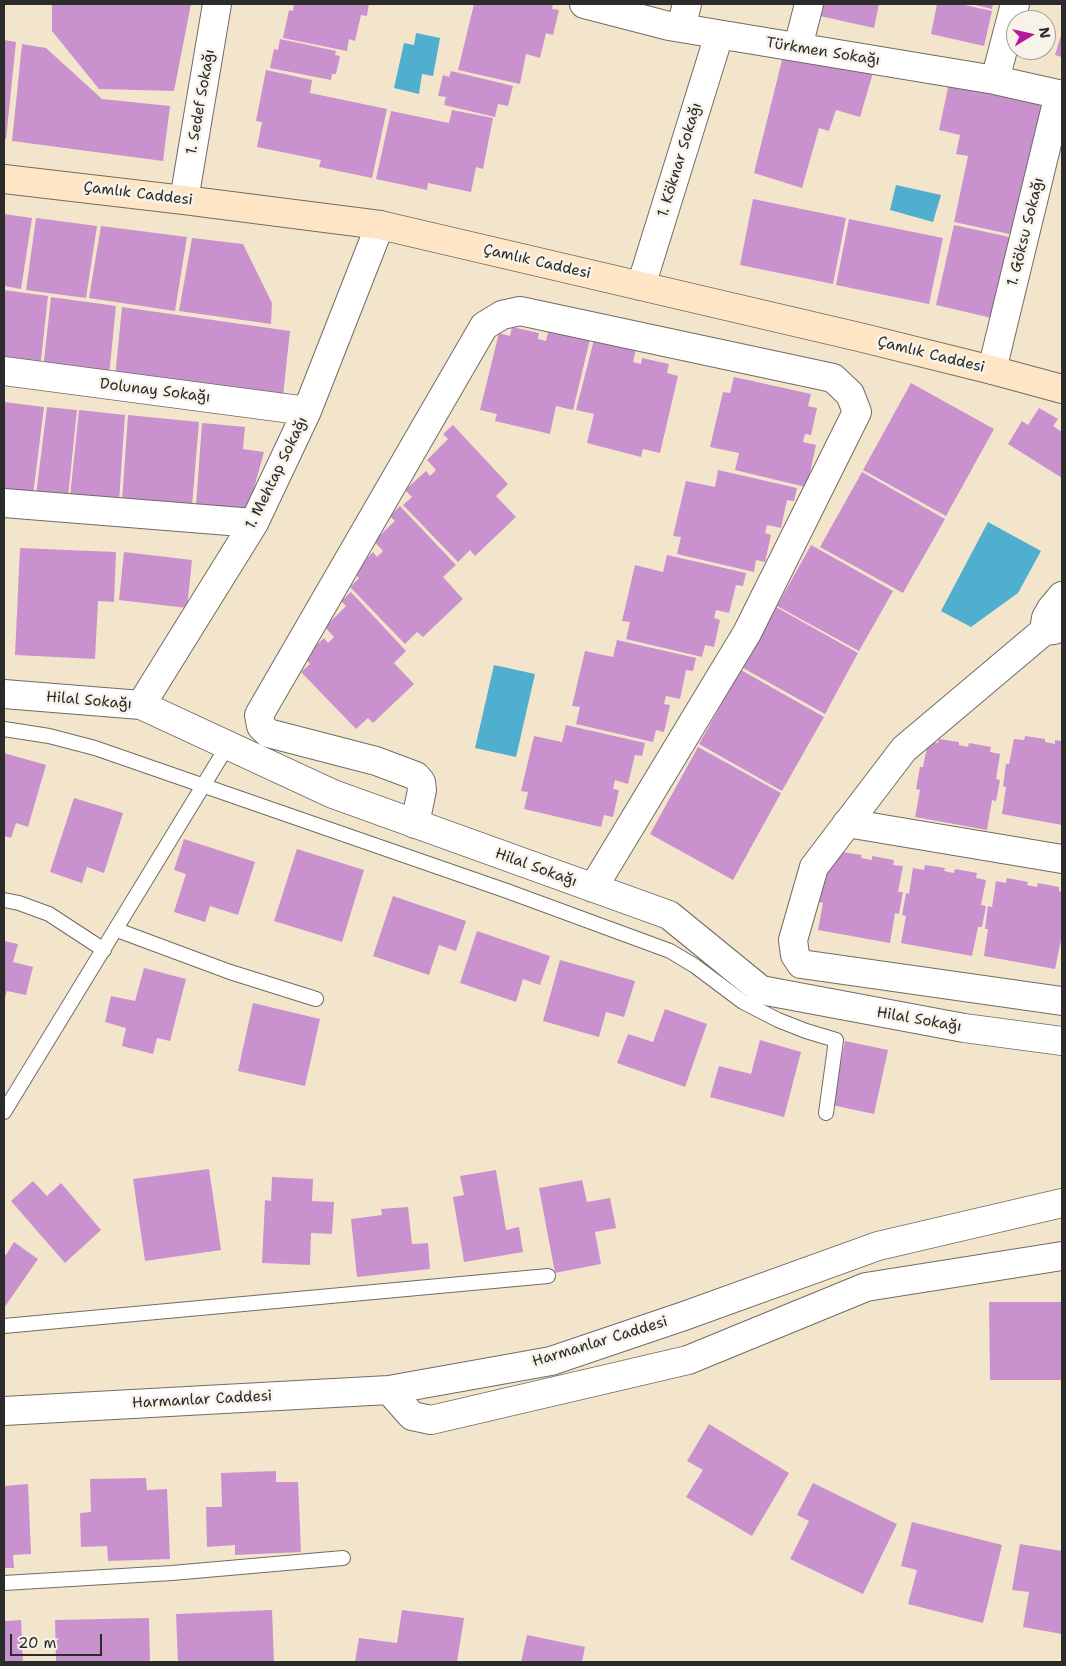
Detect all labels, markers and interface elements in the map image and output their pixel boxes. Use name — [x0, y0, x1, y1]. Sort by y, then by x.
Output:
north arrow — [1006, 10, 1056, 60]
text: N — [1035, 26, 1055, 40]
street label: Türkmen Sokağı — [765, 34, 881, 70]
street label: 1. Sedef Sokağı — [183, 48, 219, 156]
street label: 1. Köknar Sokağı — [654, 101, 706, 219]
street label: 1. Göksu Sokağı — [1004, 176, 1048, 288]
street label: Çamlık Caddesi — [82, 178, 194, 210]
street label: Çamlık Caddesi — [481, 241, 593, 283]
street label: Çamlık Caddesi — [875, 333, 987, 377]
street label: Dolunay Sokağı — [99, 375, 211, 407]
street label: 1. Mehtap Sokağı — [242, 414, 312, 532]
street label: Hilal Sokağı — [45, 688, 133, 714]
street label: Hilal Sokağı — [493, 845, 579, 891]
street label: Hilal Sokağı — [875, 1004, 963, 1036]
street label: Harmanlar Caddesi — [530, 1313, 670, 1371]
street label: Harmanlar Caddesi — [131, 1387, 273, 1413]
scale bar — [12, 1624, 105, 1656]
text: 20 m — [18, 1633, 57, 1653]

